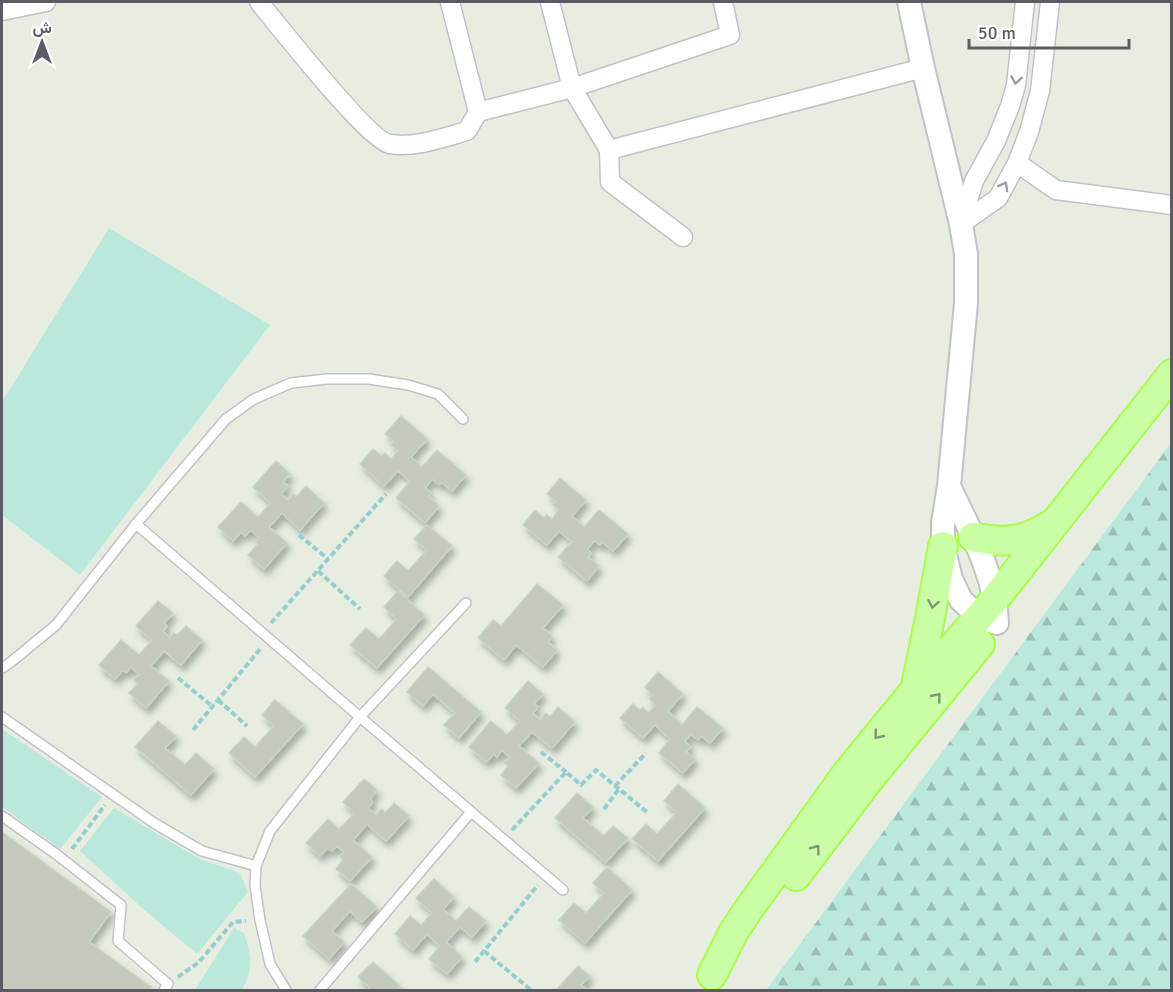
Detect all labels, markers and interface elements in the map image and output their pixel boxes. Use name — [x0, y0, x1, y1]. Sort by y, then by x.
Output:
north arrow — [12, 12, 72, 72]
scale bar — [969, 12, 1130, 50]
text: ش — [32, 18, 52, 38]
text: 50 m — [978, 22, 1016, 44]
one-way arrow — [1010, 76, 1022, 85]
one-way arrow — [997, 182, 1008, 193]
one-way arrow — [927, 599, 940, 609]
one-way arrow — [930, 692, 941, 703]
one-way arrow — [874, 728, 885, 739]
one-way arrow — [809, 845, 820, 856]

